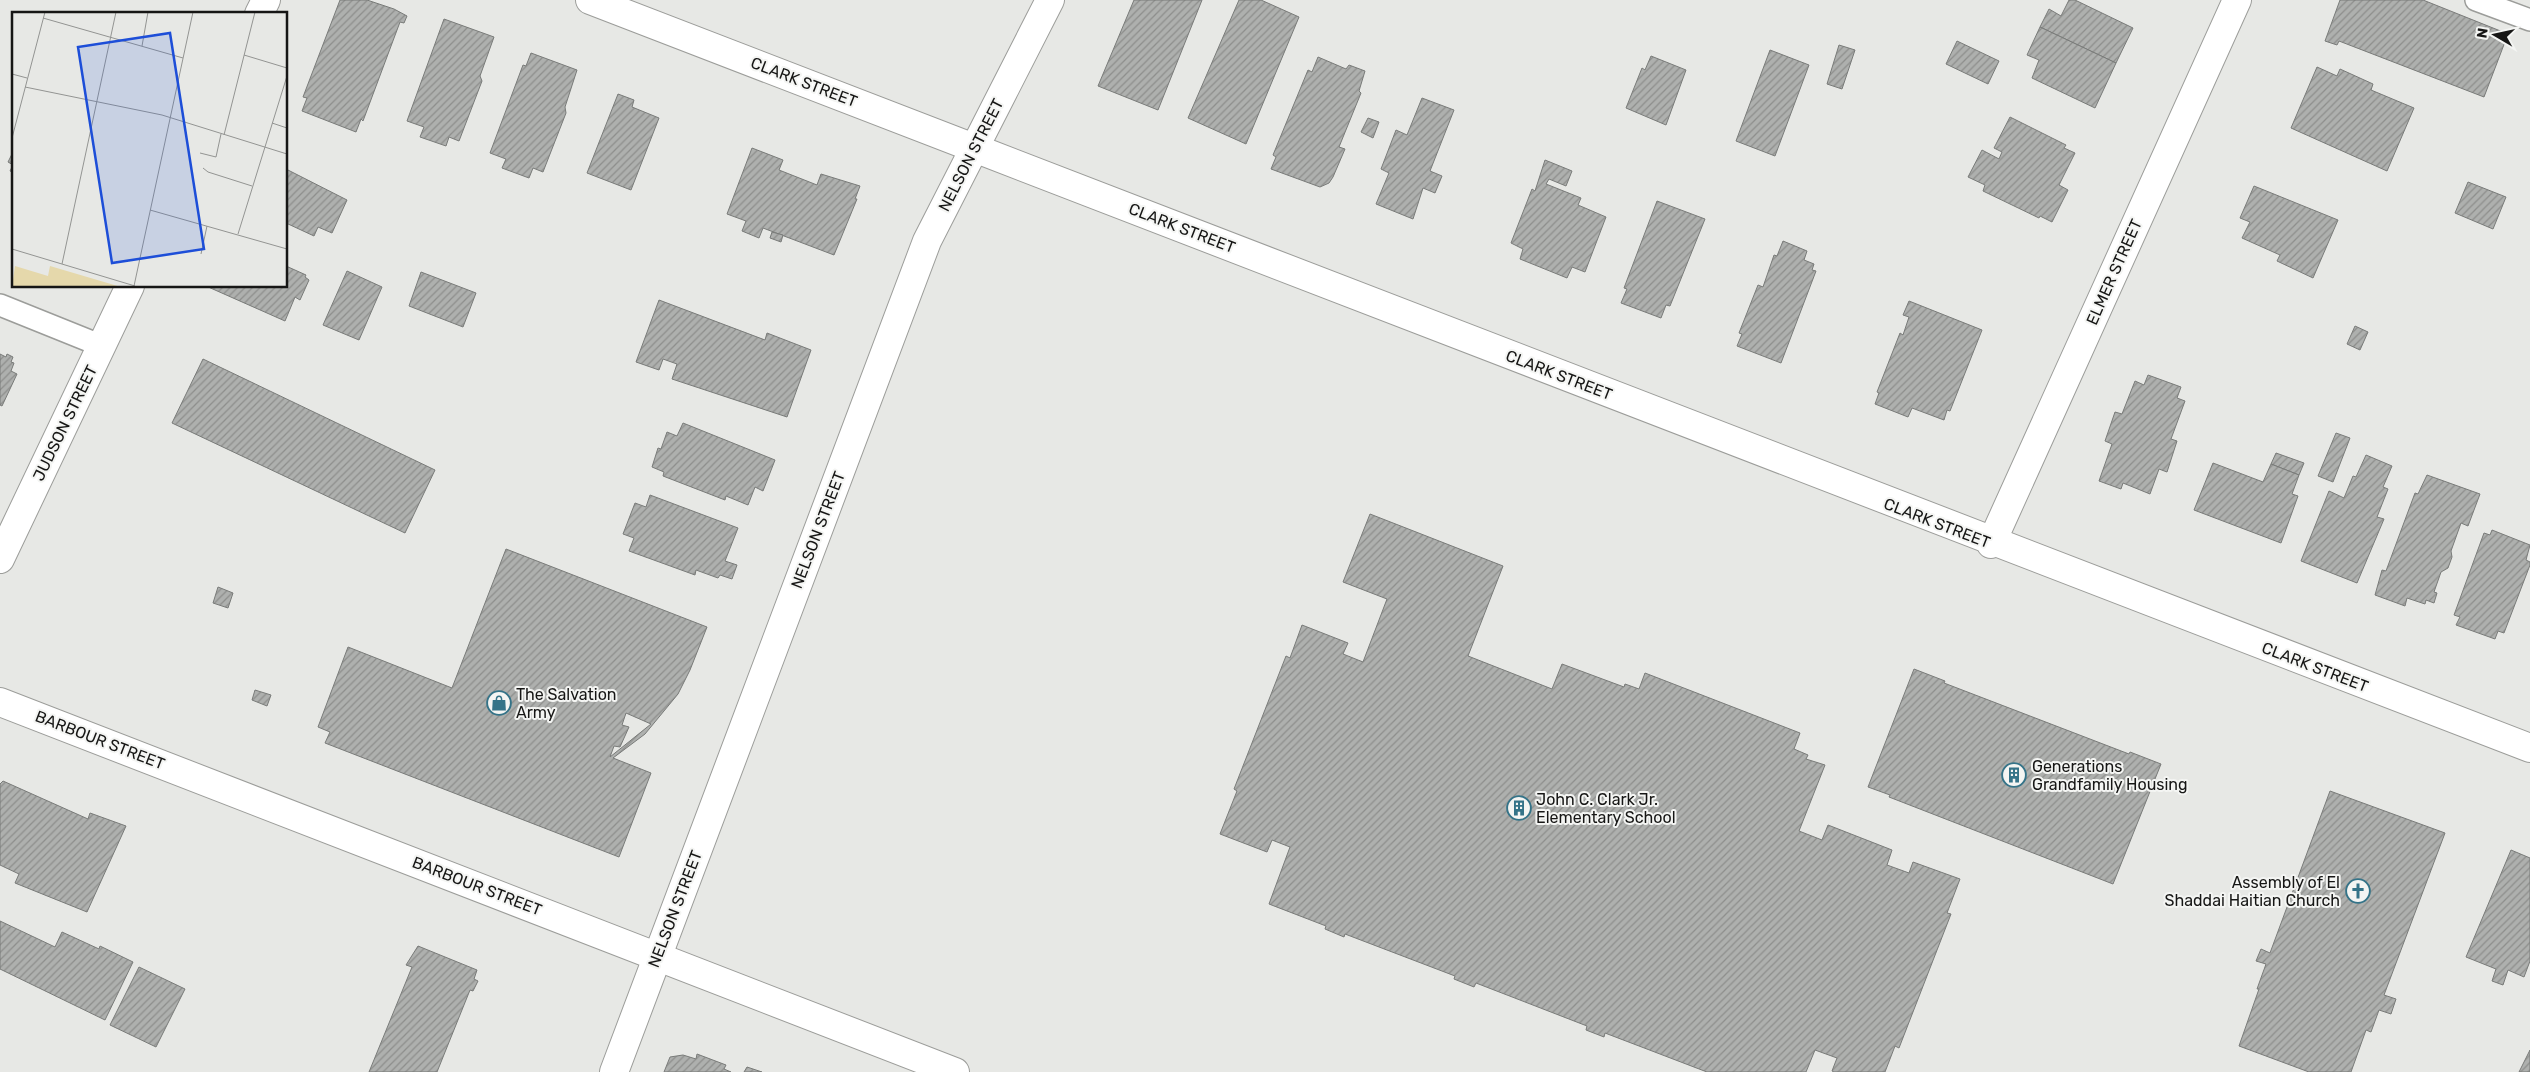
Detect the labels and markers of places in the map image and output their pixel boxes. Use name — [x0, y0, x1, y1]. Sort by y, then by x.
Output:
place label: The Salvation Army — [516, 685, 617, 722]
shop icon: The Salvation Army — [486, 690, 512, 716]
place label: Generations Grandfamily Housing — [2032, 757, 2188, 794]
building icon: Generations Grandfamily Housing — [2001, 762, 2027, 788]
place label: John C. Clark Jr. Elementary School — [1536, 790, 1676, 827]
building icon: John C. Clark Jr. Elementary School — [1506, 795, 1532, 821]
place label: Assembly of El Shaddai Haitian Church — [2165, 873, 2340, 910]
church icon: Assembly of El Shaddai Haitian Church — [2345, 878, 2371, 904]

